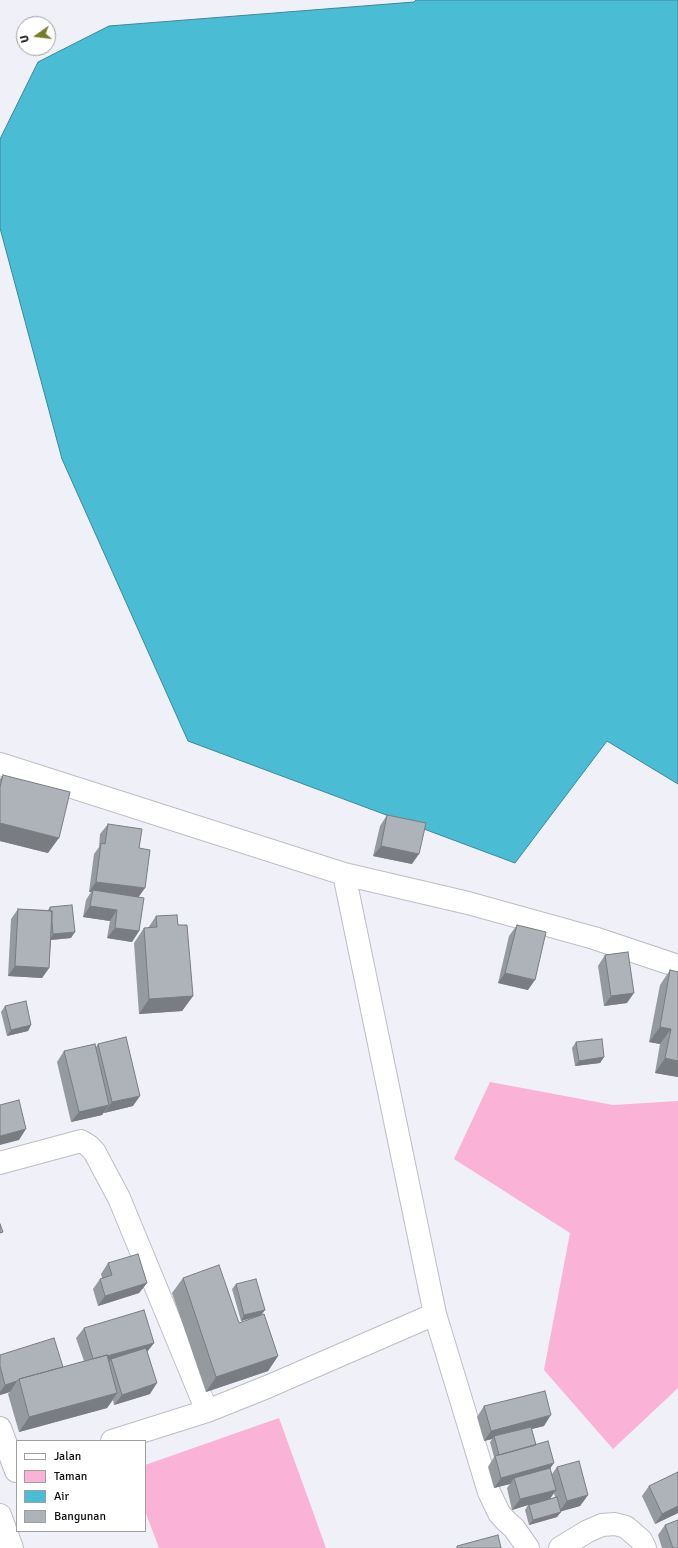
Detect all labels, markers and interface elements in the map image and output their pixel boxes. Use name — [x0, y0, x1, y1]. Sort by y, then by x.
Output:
north arrow — [16, 16, 56, 56]
text: U — [18, 34, 32, 44]
legend — [16, 1440, 146, 1532]
text: Jalan — [54, 1449, 81, 1464]
text: Taman — [54, 1469, 87, 1484]
text: Air — [54, 1489, 69, 1504]
text: Bangunan — [54, 1509, 106, 1524]

